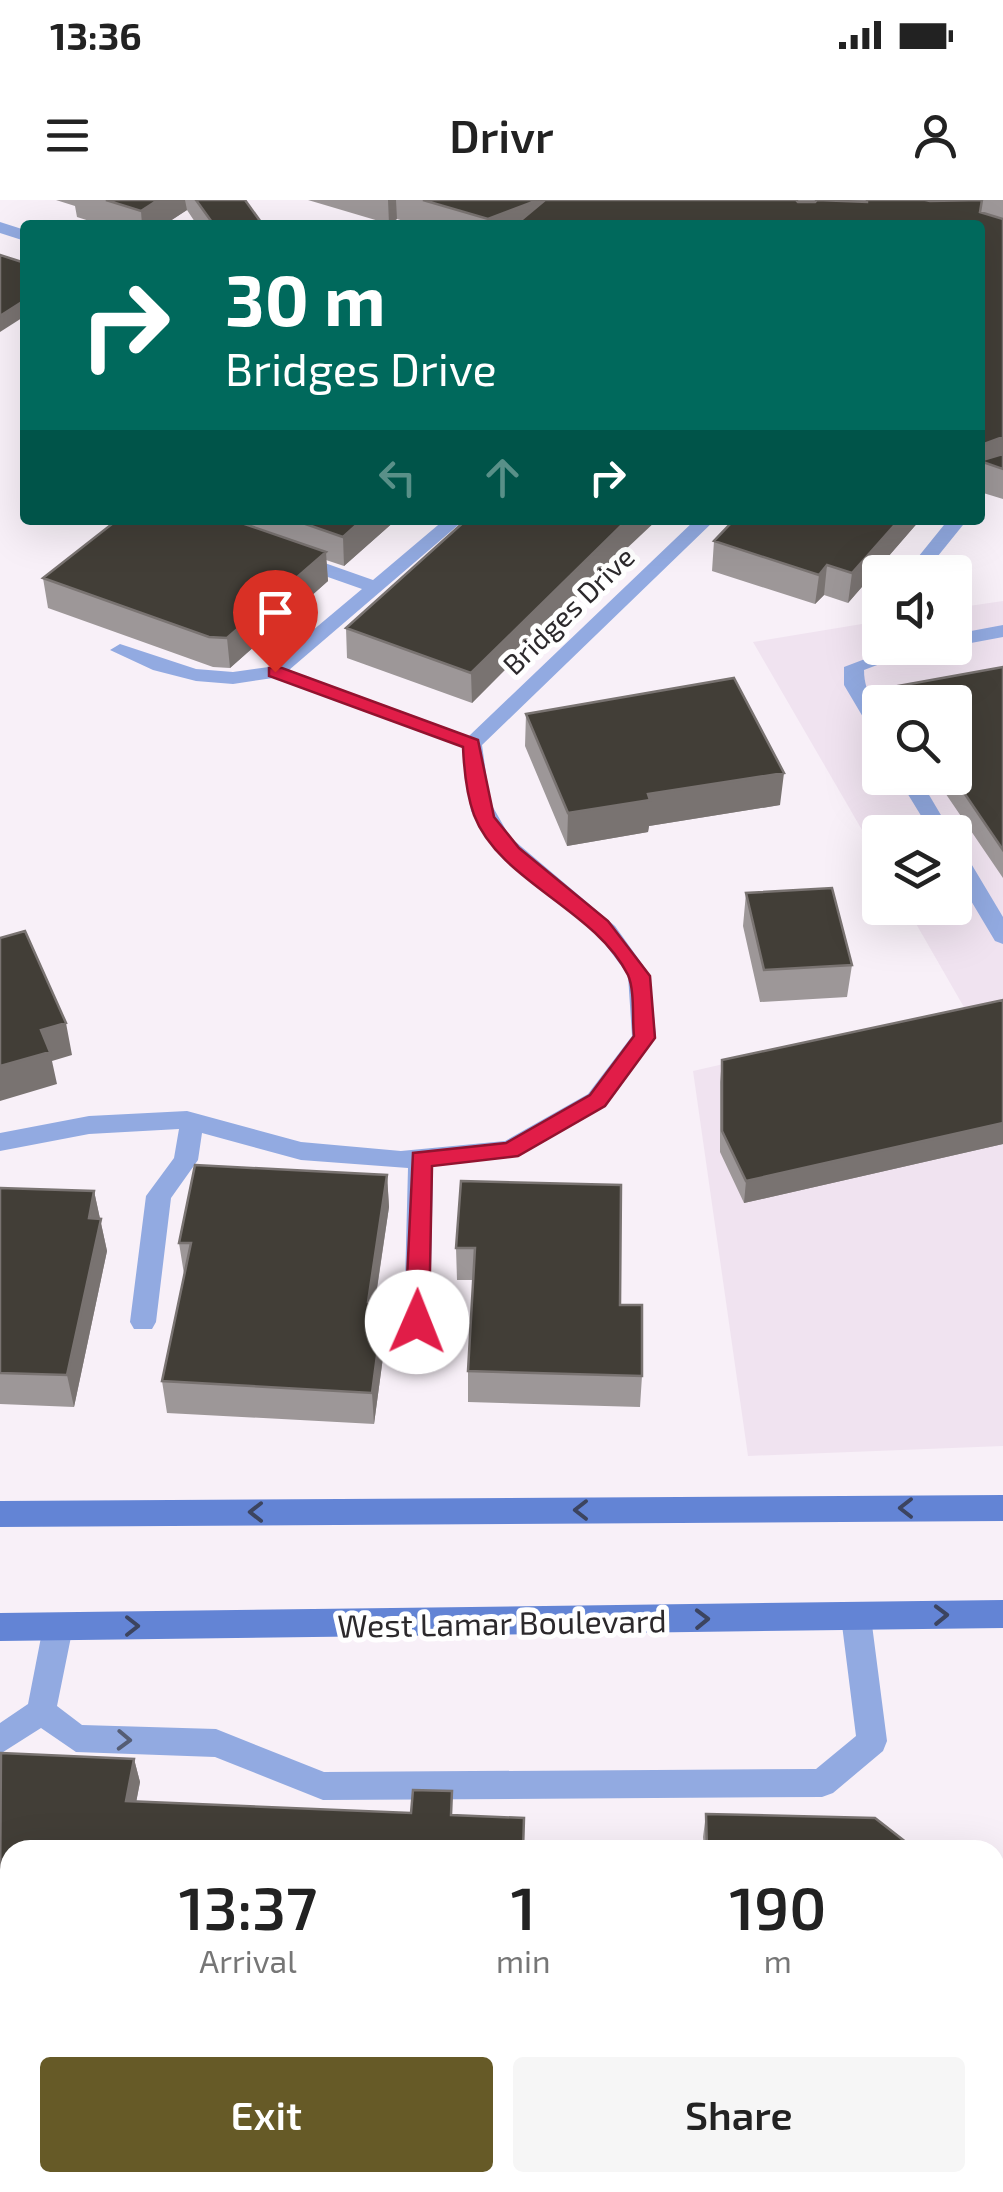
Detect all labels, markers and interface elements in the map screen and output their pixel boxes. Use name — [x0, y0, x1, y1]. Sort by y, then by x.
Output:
text: 13:36 — [50, 12, 142, 58]
icon: menu — [40, 108, 95, 163]
text: Drivr — [449, 108, 554, 162]
icon: person — [908, 108, 963, 163]
text: 30 m — [225, 256, 386, 340]
icon: right — [60, 260, 190, 390]
text: Bridges Drive — [225, 341, 497, 395]
icon: left — [370, 450, 425, 505]
icon: ahead — [475, 450, 530, 505]
icon: right — [580, 450, 635, 505]
street label: Bridges Drive — [495, 539, 641, 681]
map controls — [862, 555, 972, 925]
button: sound — [862, 555, 972, 665]
pin — [233, 570, 318, 673]
icon: arrive — [248, 585, 303, 640]
button: search — [862, 685, 972, 795]
button: layers — [862, 815, 972, 925]
position arrow — [365, 1270, 469, 1374]
one-way arrow — [897, 1497, 912, 1519]
one-way arrow — [572, 1499, 588, 1521]
one-way arrow — [247, 1501, 262, 1523]
street label: West Lamar Boulevard — [337, 1600, 667, 1644]
one-way arrow — [934, 1604, 949, 1626]
one-way arrow — [695, 1609, 711, 1630]
one-way arrow — [126, 1615, 141, 1637]
one-way arrow — [116, 1729, 132, 1750]
text: 13:37 — [179, 1870, 317, 1942]
text: 1 — [511, 1870, 536, 1942]
text: 190 — [729, 1870, 826, 1942]
text: Arrival — [199, 1941, 297, 1979]
text: min — [496, 1941, 551, 1979]
text: m — [764, 1941, 792, 1979]
button: Exit — [40, 2057, 493, 2172]
button: Share — [513, 2057, 965, 2172]

